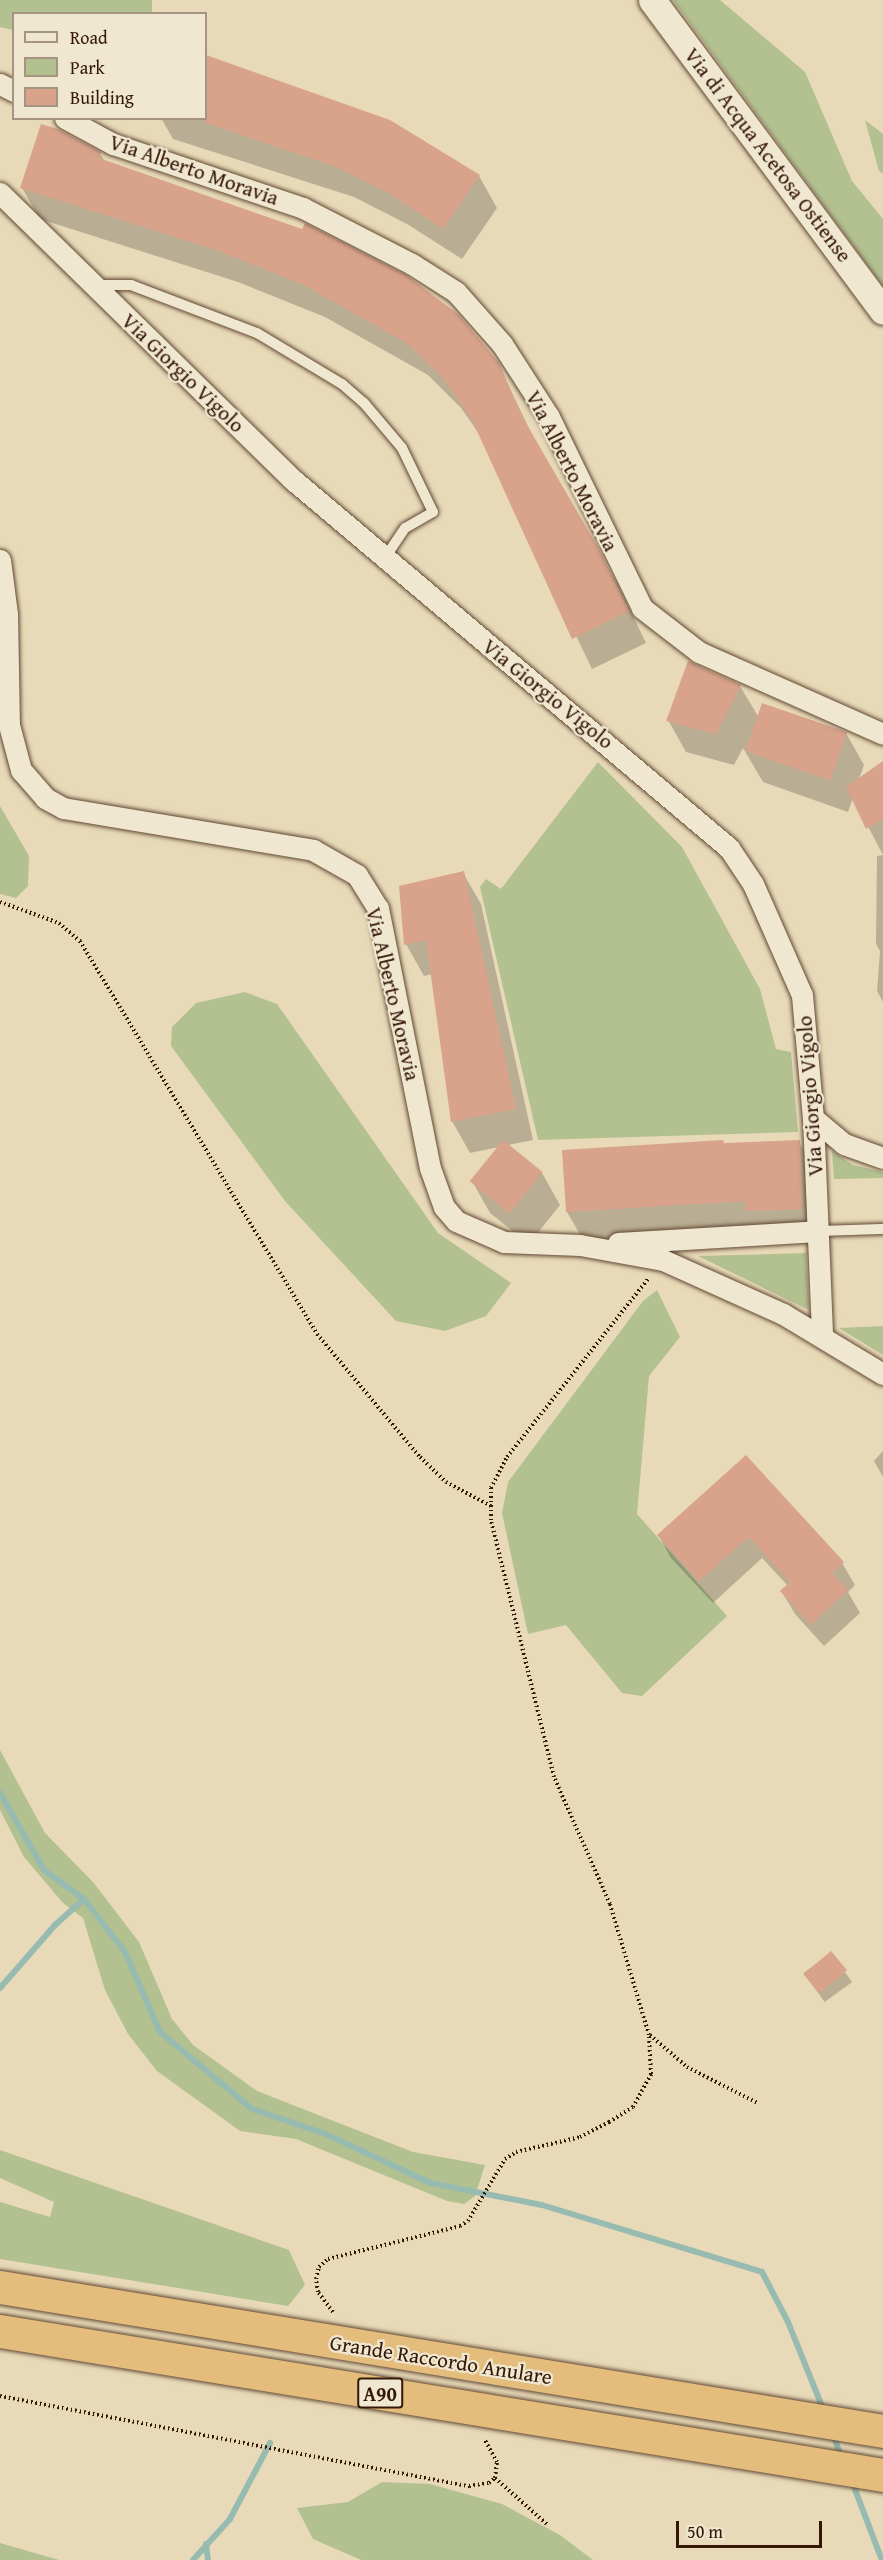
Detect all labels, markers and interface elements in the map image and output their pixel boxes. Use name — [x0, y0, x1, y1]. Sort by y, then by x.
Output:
legend — [12, 12, 207, 120]
text: Road — [70, 24, 108, 51]
street label: Via di Acqua Acetosa Ostiense — [679, 43, 857, 267]
text: Park — [70, 54, 105, 81]
text: Building — [70, 84, 134, 111]
street label: Via Alberto Moravia — [106, 129, 282, 211]
street label: Via Giorgio Vigolo — [116, 308, 250, 438]
street label: Via Alberto Moravia — [521, 386, 623, 556]
street label: Via Giorgio Vigolo — [478, 634, 618, 754]
street label: Via Alberto Moravia — [361, 905, 425, 1083]
street label: Via Giorgio Vigolo — [792, 1015, 828, 1177]
street label: Grande Raccordo Anulare — [328, 2330, 554, 2390]
road number: A90 — [356, 2376, 404, 2410]
scale bar — [679, 2509, 824, 2547]
text: 50 m — [687, 2518, 723, 2545]

